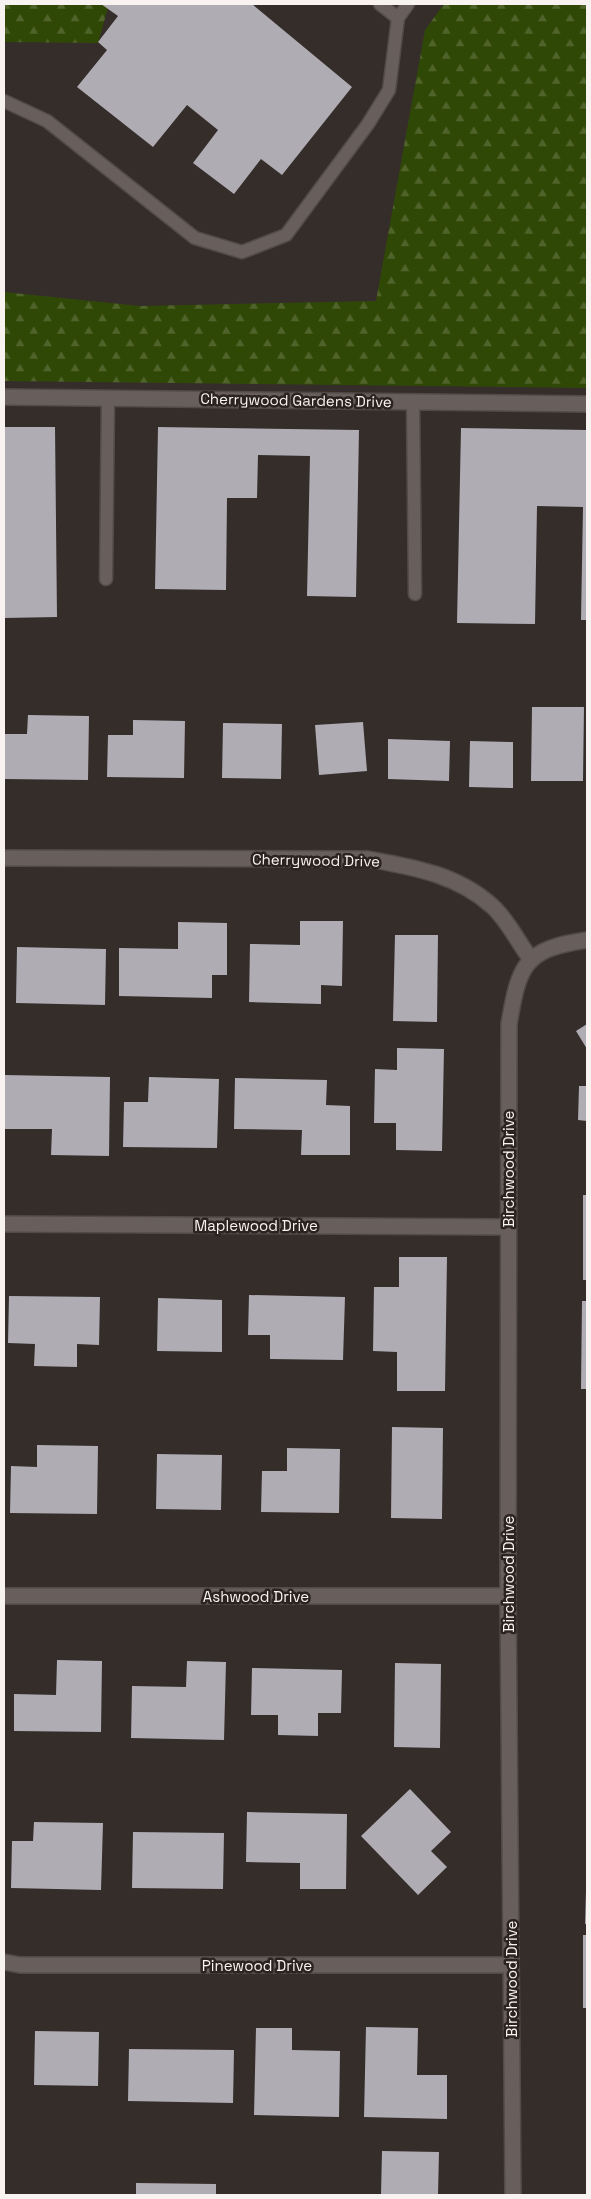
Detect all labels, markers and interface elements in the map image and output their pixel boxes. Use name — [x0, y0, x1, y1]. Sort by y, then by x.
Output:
street label: Cherrywood Gardens Drive — [200, 389, 392, 411]
street label: Cherrywood Drive — [252, 849, 380, 871]
street label: Birchwood Drive — [499, 1110, 518, 1227]
street label: Maplewood Drive — [194, 1216, 318, 1235]
street label: Birchwood Drive — [499, 1515, 518, 1632]
street label: Ashwood Drive — [203, 1587, 309, 1606]
street label: Birchwood Drive — [502, 1920, 521, 2037]
street label: Pinewood Drive — [202, 1956, 312, 1975]

